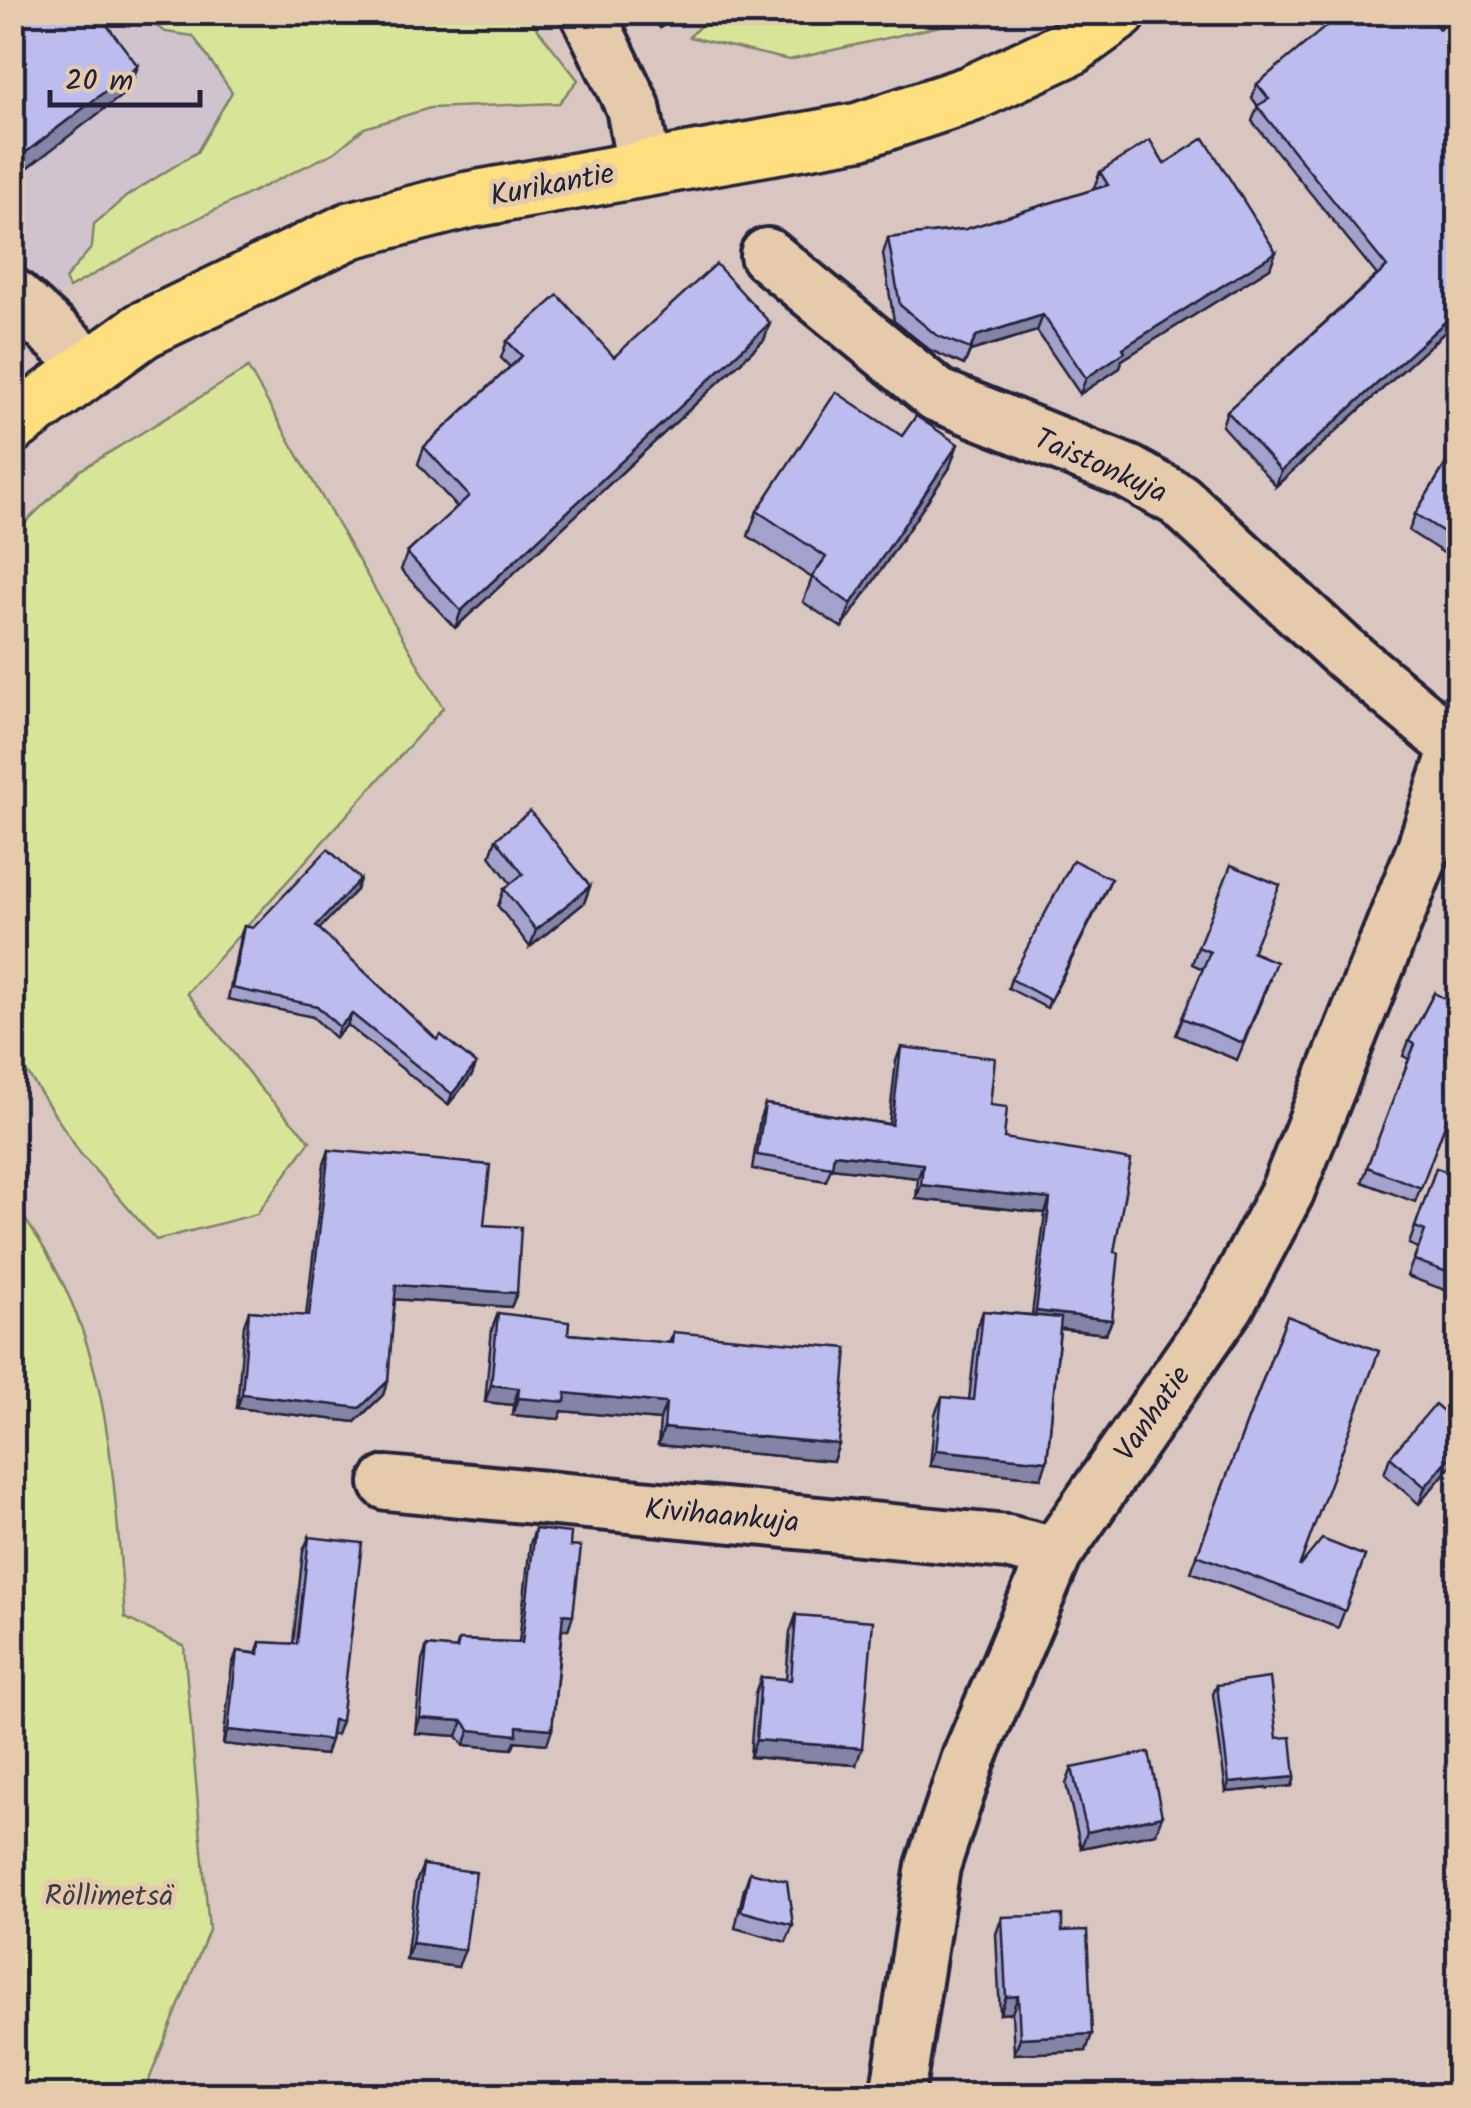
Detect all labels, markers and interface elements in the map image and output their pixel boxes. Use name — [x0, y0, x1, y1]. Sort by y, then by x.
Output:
scale bar — [50, 45, 200, 107]
text: 20 m — [65, 58, 133, 106]
street label: Kurikantie — [486, 150, 619, 222]
street label: Taistonkuja — [1026, 416, 1175, 518]
street label: Vanhatie — [1103, 1356, 1204, 1472]
street label: Kivihaankuja — [642, 1486, 801, 1548]
park label: Röllimetsä — [45, 1873, 175, 1921]

